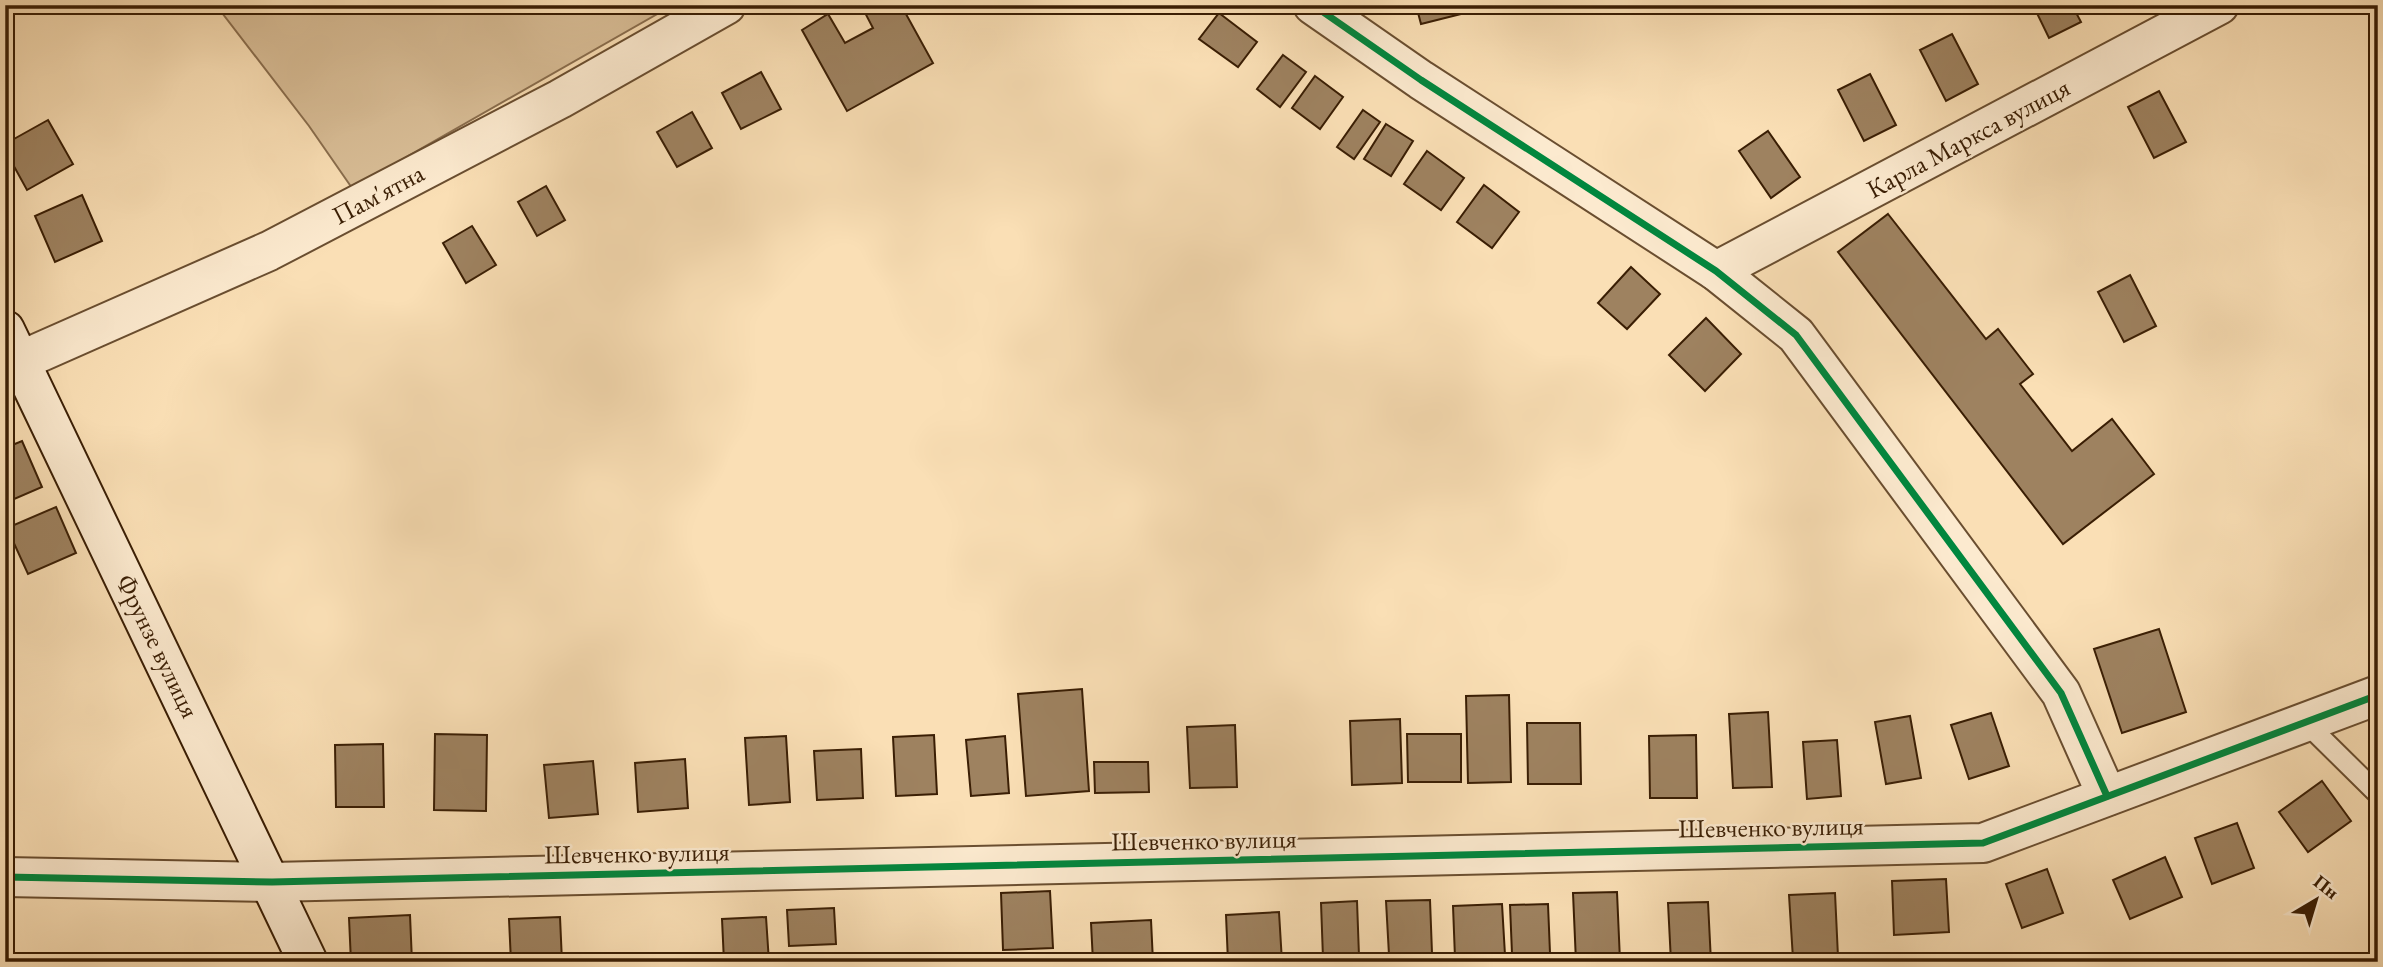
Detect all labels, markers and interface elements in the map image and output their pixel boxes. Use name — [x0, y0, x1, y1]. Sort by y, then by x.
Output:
street label: Карла Маркса вулиця — [1860, 70, 2076, 206]
street label: Пам'ятна — [326, 155, 430, 232]
street label: Фрунзе вулиця — [109, 569, 207, 723]
street label: Шевченко вулиця — [1678, 808, 1864, 846]
street label: Шевченко вулиця — [1111, 821, 1297, 859]
street label: Шевченко вулиця — [544, 834, 730, 872]
north arrow — [2282, 866, 2352, 936]
text: Пн — [2308, 869, 2344, 905]

